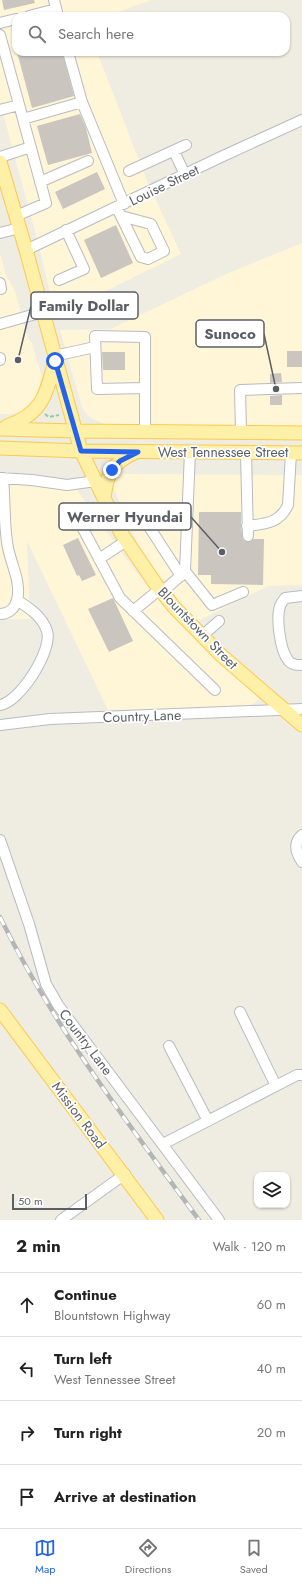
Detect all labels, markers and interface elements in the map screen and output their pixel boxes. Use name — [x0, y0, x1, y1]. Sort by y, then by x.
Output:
search box — [12, 12, 290, 56]
icon: search — [26, 23, 48, 45]
text: Search here — [58, 23, 134, 45]
street label: Louise Street — [126, 159, 203, 211]
callout: Family Dollar — [31, 292, 138, 319]
text: Family Dollar — [39, 295, 130, 317]
callout: Sunoco — [196, 320, 264, 347]
text: Sunoco — [204, 323, 256, 345]
route start — [46, 352, 64, 370]
street label: West Tennessee Street — [158, 442, 289, 462]
route end — [103, 461, 121, 479]
callout: Werner Hyundai — [59, 503, 191, 530]
text: Werner Hyundai — [67, 506, 183, 528]
street label: Blountstown Street — [153, 582, 243, 674]
street label: Country Lane — [102, 705, 182, 727]
street label: Country Lane — [54, 1005, 118, 1079]
street label: Mission Road — [47, 1077, 111, 1153]
map controls — [254, 1172, 290, 1208]
button: layers — [254, 1172, 290, 1208]
scale bar — [12, 1192, 87, 1211]
text: 50 m — [18, 1193, 43, 1209]
text: 2 min — [16, 1234, 61, 1258]
text: Walk · 120 m — [213, 1237, 286, 1256]
text: Continue — [54, 1284, 117, 1306]
icon: ahead — [16, 1294, 38, 1316]
text: 60 m — [257, 1295, 286, 1314]
text: Blountstown Highway — [54, 1306, 171, 1325]
text: Turn left — [54, 1348, 112, 1370]
icon: left — [16, 1358, 38, 1380]
text: 40 m — [257, 1359, 286, 1378]
text: West Tennessee Street — [54, 1370, 175, 1389]
icon: right — [16, 1422, 38, 1444]
text: Turn right — [54, 1422, 122, 1444]
text: 20 m — [257, 1423, 286, 1442]
icon: arrive — [16, 1486, 38, 1508]
text: Arrive at destination — [54, 1486, 196, 1508]
tab: Map — [34, 1537, 56, 1577]
tab: Directions — [125, 1537, 171, 1577]
tab: Saved — [240, 1537, 268, 1577]

